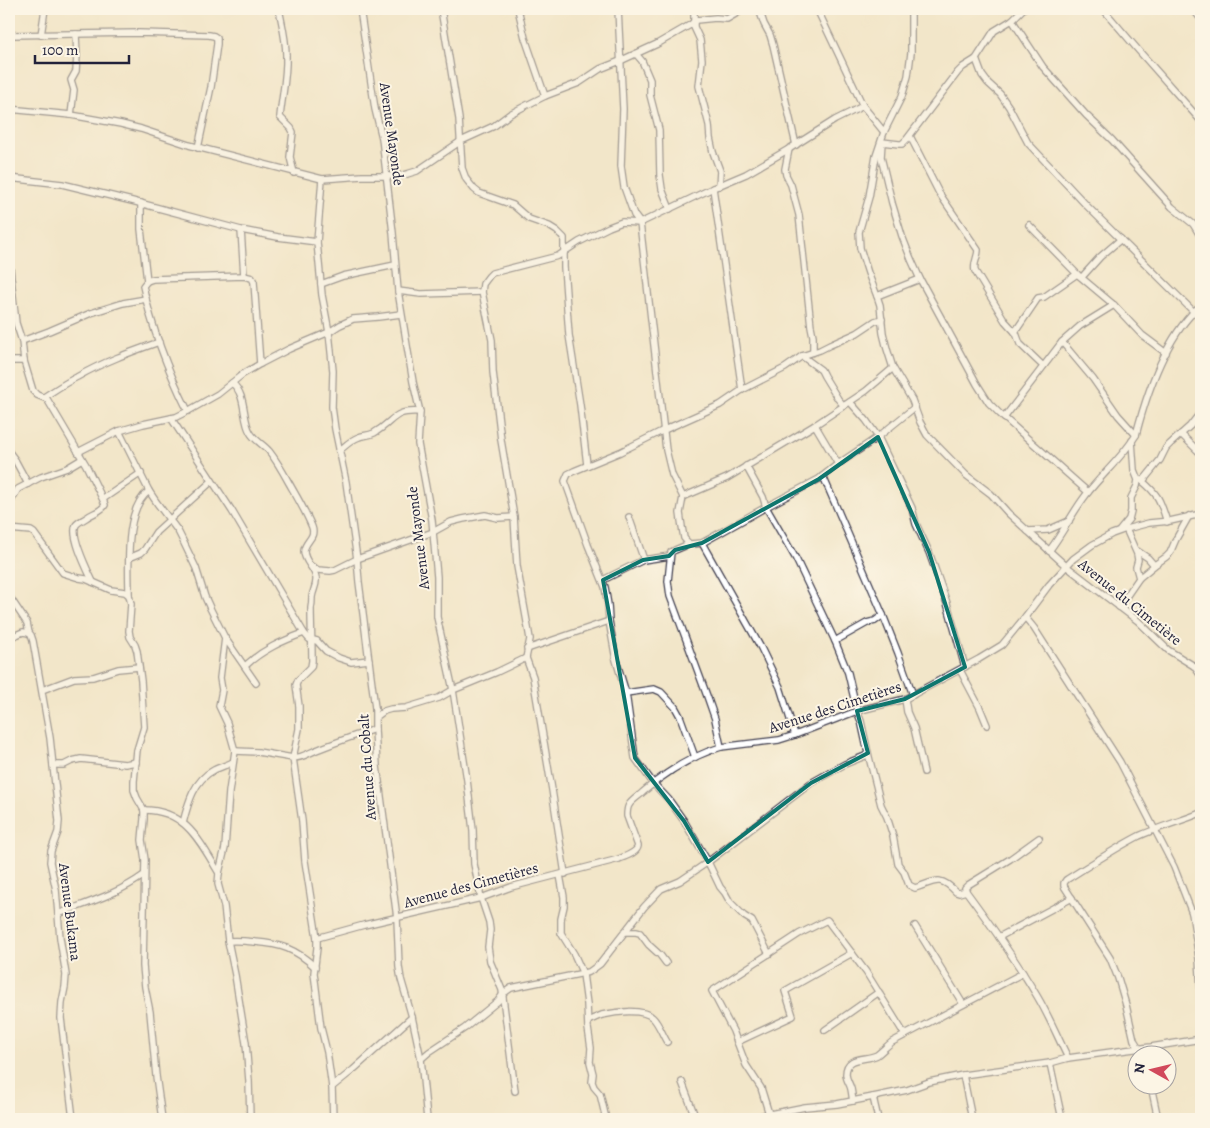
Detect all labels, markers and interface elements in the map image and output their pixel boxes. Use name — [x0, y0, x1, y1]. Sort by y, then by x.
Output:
scale bar — [35, 32, 129, 64]
text: 100 m — [42, 40, 79, 60]
street label: Avenue Mayonde — [375, 80, 409, 187]
street label: Avenue Mayonde — [402, 485, 434, 592]
street label: Avenue du Cimetière — [1073, 553, 1186, 650]
street label: Avenue des Cimetières — [765, 676, 904, 738]
street label: Avenue du Cobalt — [353, 713, 381, 822]
street label: Avenue des Cimetières — [401, 857, 540, 913]
street label: Avenue Bukama — [54, 861, 86, 962]
north arrow — [1128, 1046, 1178, 1096]
text: N — [1130, 1062, 1150, 1075]

